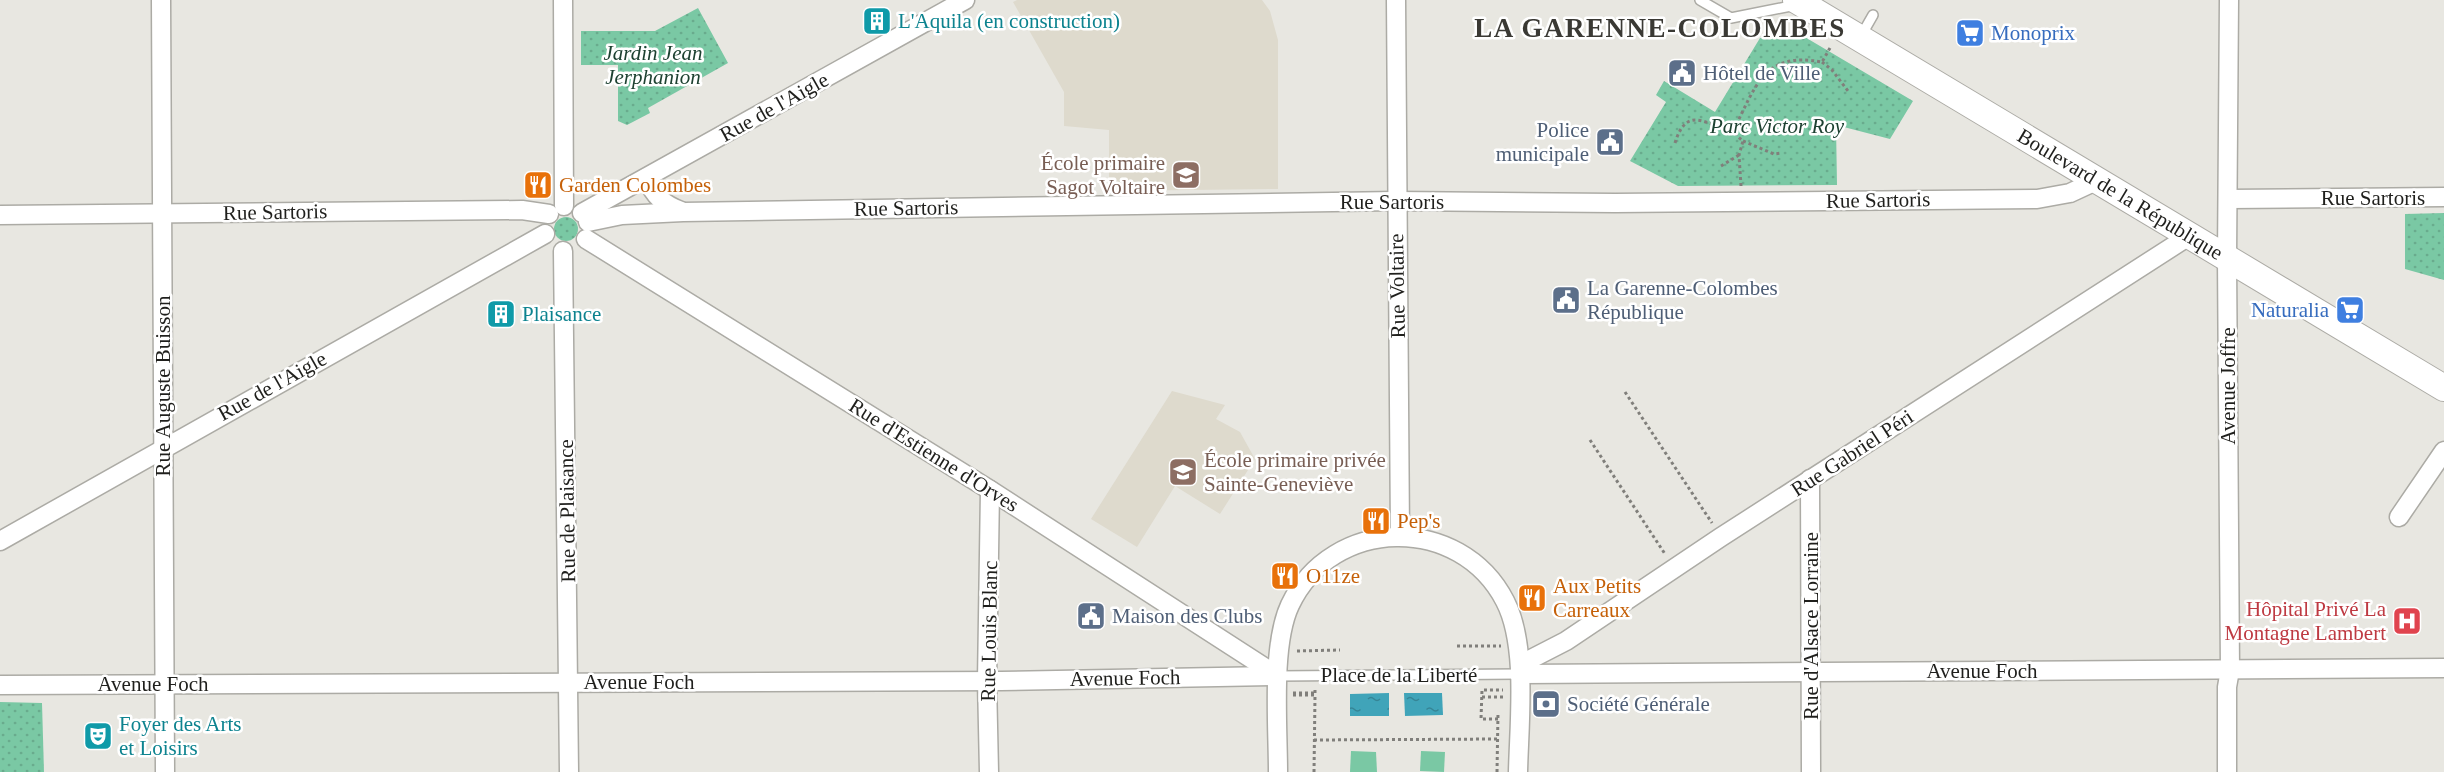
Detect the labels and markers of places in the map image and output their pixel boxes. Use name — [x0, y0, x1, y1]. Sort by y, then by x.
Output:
building icon: L'Aquila (en construction) — [861, 5, 893, 37]
place label: L'Aquila (en construction) — [898, 9, 1120, 33]
supermarket icon: Monoprix — [1954, 17, 1986, 49]
place label: Monoprix — [1991, 21, 2076, 45]
public building icon: Hôtel de Ville — [1666, 57, 1698, 89]
place label: Hôtel de Ville — [1703, 61, 1820, 85]
place label: Police municipale — [1496, 118, 1589, 166]
public building icon: Police municipale — [1594, 126, 1626, 158]
place label: École primaire Sagot Voltaire — [1041, 151, 1165, 199]
school or university icon: École primaire Sagot Voltaire — [1170, 159, 1202, 191]
restaurant icon: Garden Colombes — [522, 169, 554, 201]
place label: Garden Colombes — [559, 173, 711, 197]
place label: La Garenne-Colombes République — [1587, 276, 1778, 324]
public building icon: La Garenne-Colombes République — [1550, 284, 1582, 316]
supermarket icon: Naturalia — [2334, 294, 2366, 326]
building icon: Plaisance — [485, 298, 517, 330]
place label: Naturalia — [2251, 298, 2330, 322]
place label: Plaisance — [522, 302, 601, 326]
place label: École primaire privée Sainte-Geneviève — [1204, 448, 1386, 496]
school or university icon: École primaire privée Sainte-Geneviève — [1167, 456, 1199, 488]
restaurant icon: Pep's — [1360, 505, 1392, 537]
place label: Pep's — [1397, 509, 1440, 533]
restaurant icon: O11ze — [1269, 560, 1301, 592]
place label: O11ze — [1306, 564, 1360, 588]
place label: Aux Petits Carreaux — [1553, 574, 1641, 622]
restaurant icon: Aux Petits Carreaux — [1516, 582, 1548, 614]
place label: Hôpital Privé La Montagne Lambert — [2224, 597, 2387, 645]
public building icon: Maison des Clubs — [1075, 600, 1107, 632]
place label: Maison des Clubs — [1112, 604, 1263, 628]
hospital icon: Hôpital Privé La Montagne Lambert — [2391, 605, 2423, 637]
bank icon: Société Générale — [1530, 688, 1562, 720]
place label: Société Générale — [1567, 692, 1710, 716]
place label: Foyer des Arts et Loisirs — [119, 712, 242, 760]
theatre icon: Foyer des Arts et Loisirs — [82, 720, 114, 752]

